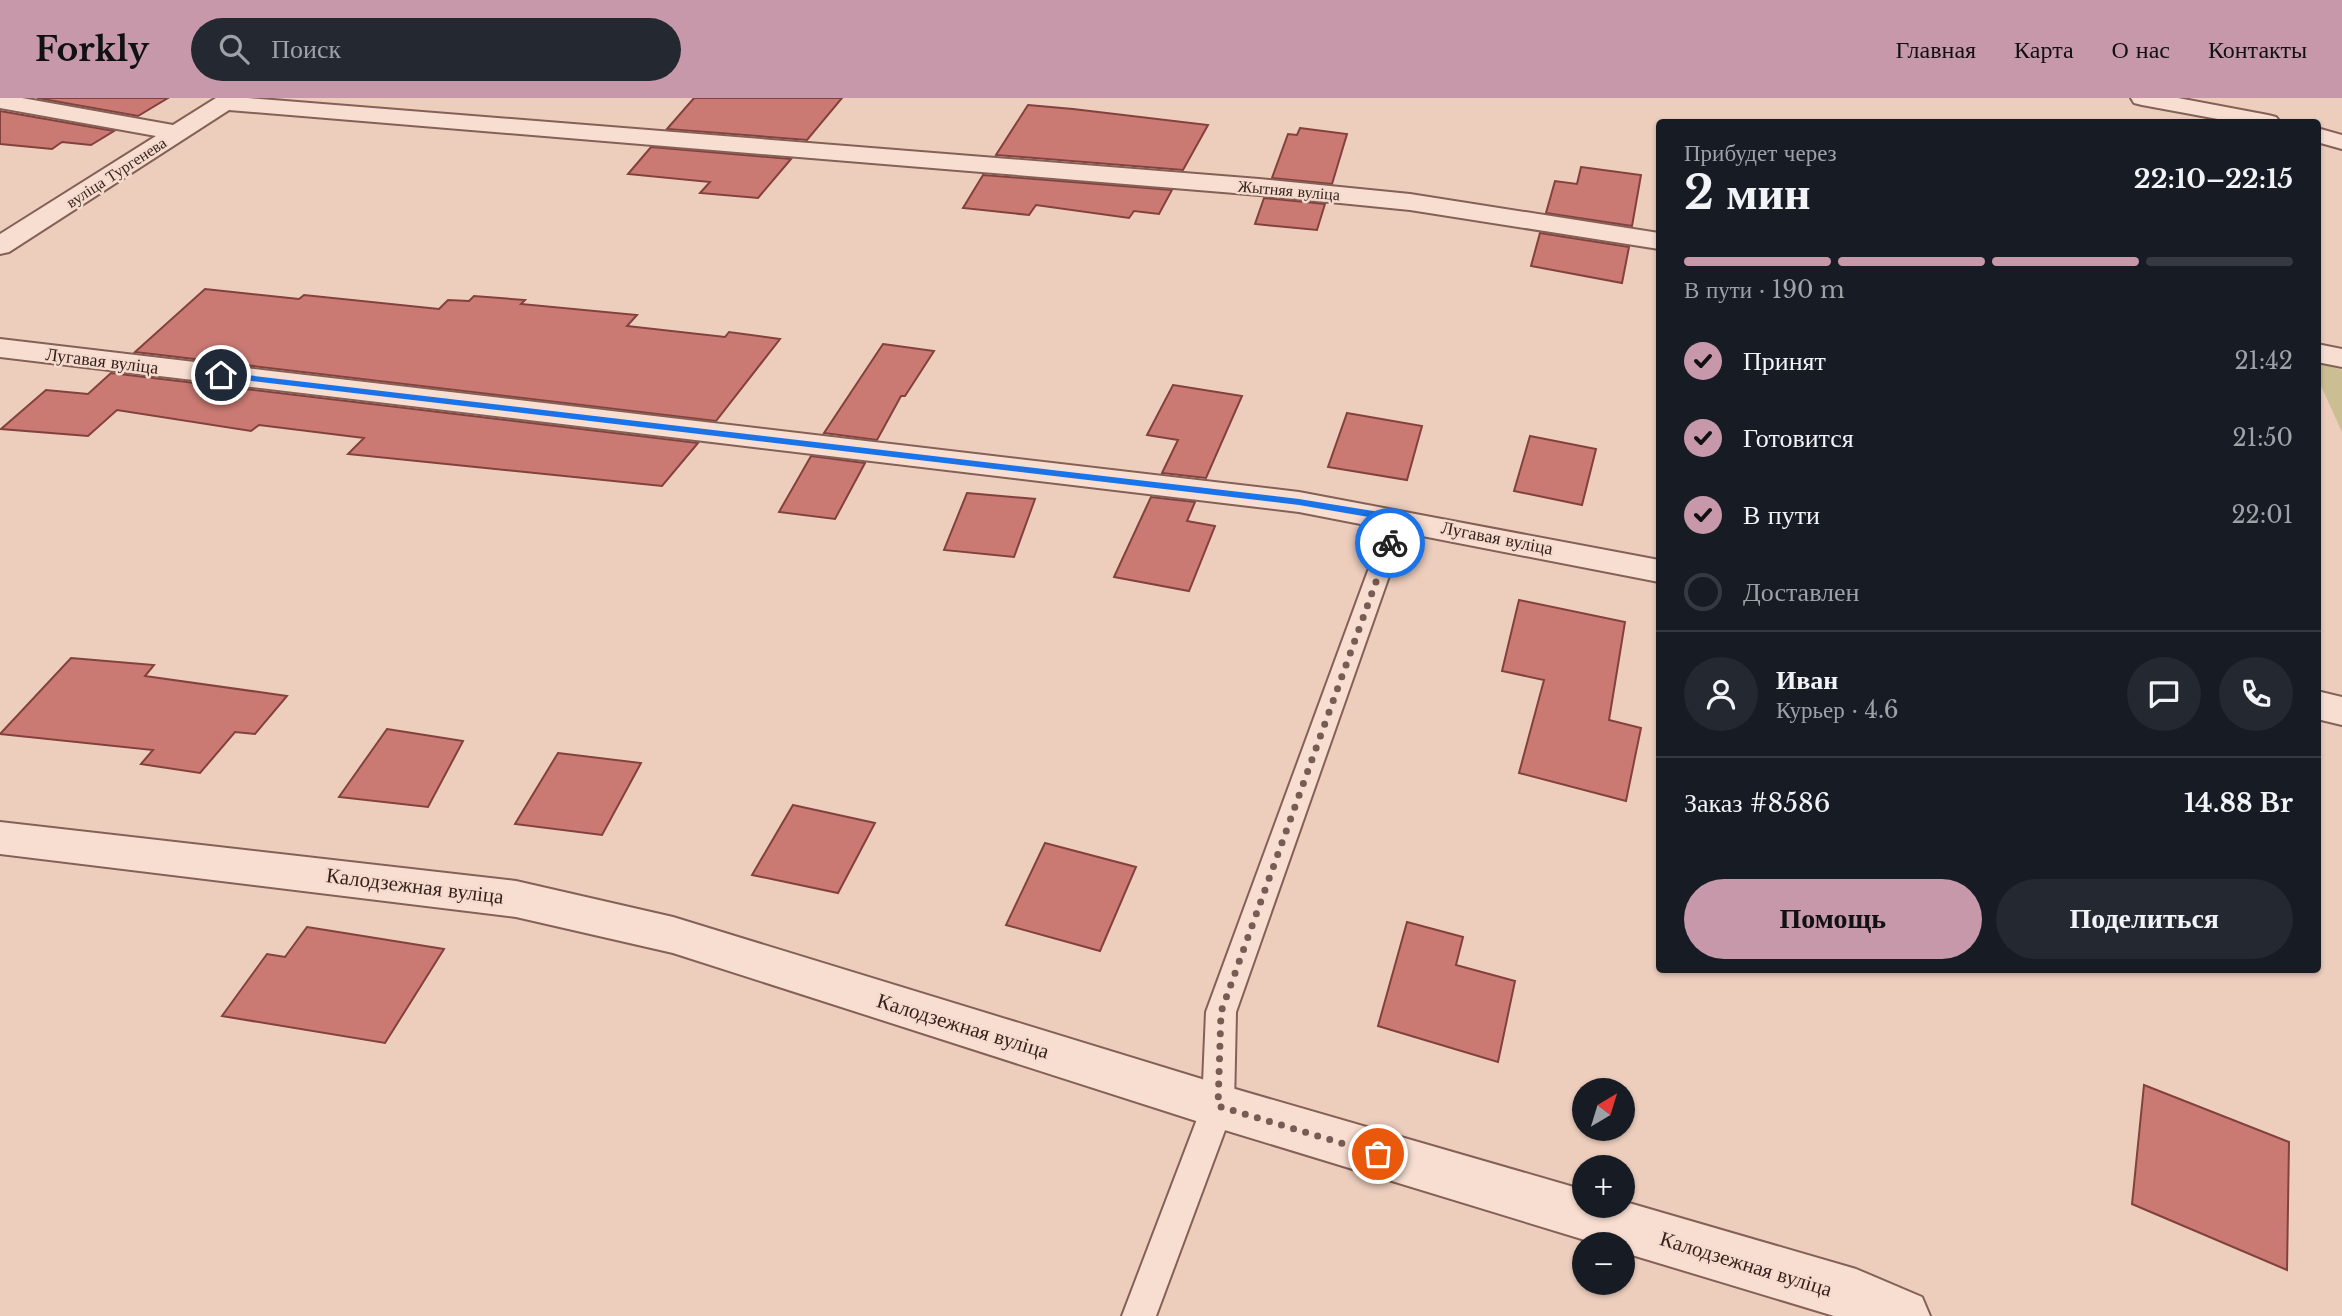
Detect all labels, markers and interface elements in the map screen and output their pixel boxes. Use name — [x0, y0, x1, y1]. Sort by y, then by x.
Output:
search box — [191, 18, 681, 81]
text: Forkly — [35, 29, 149, 70]
icon: search — [215, 30, 253, 68]
text: Поиск — [271, 33, 341, 65]
text: Главная — [1896, 35, 1976, 64]
text: Карта — [2014, 35, 2074, 64]
text: О нас — [2112, 35, 2170, 64]
text: Контакты — [2208, 35, 2307, 64]
street label: вуліца Тургенева — [62, 132, 170, 212]
text: Прибудет через — [1684, 139, 1837, 167]
text: 22:10–22:15 — [2134, 163, 2293, 195]
text: 2 мин — [1684, 164, 1811, 221]
street label: Жытняя вуліца — [1237, 176, 1341, 204]
text: В пути · 190 m — [1684, 276, 1845, 304]
icon: check — [1684, 342, 1722, 380]
street label: Лугавая вуліца — [44, 343, 160, 379]
pin — [191, 345, 251, 405]
text: Принят — [1743, 345, 1826, 377]
text: 21:42 — [2234, 347, 2293, 375]
icon: home — [202, 356, 240, 394]
icon: check — [1684, 419, 1722, 457]
text: Готовится — [1743, 422, 1854, 454]
text: 21:50 — [2233, 424, 2293, 452]
icon: check — [1684, 496, 1722, 534]
text: В пути — [1743, 499, 1820, 531]
text: 22:01 — [2231, 501, 2293, 529]
courier — [1355, 508, 1425, 578]
street label: Лугавая вуліца — [1439, 516, 1555, 560]
icon: bike — [1371, 524, 1409, 562]
text: Доставлен — [1743, 576, 1860, 608]
button: person — [1684, 657, 1758, 731]
button: chat — [2127, 657, 2201, 731]
button: phone — [2219, 657, 2293, 731]
text: Иван — [1776, 664, 1838, 696]
text: Курьер · 4.6 — [1776, 696, 1899, 724]
text: Заказ #8586 — [1684, 787, 1830, 819]
text: 14.88 Br — [2184, 787, 2293, 819]
street label: Калодзежная вуліца — [325, 862, 506, 910]
button: Помощь — [1684, 879, 1982, 959]
button: Поделиться — [1996, 879, 2293, 959]
street label: Калодзежная вуліца — [874, 987, 1053, 1065]
north arrow — [1572, 1078, 1634, 1141]
map controls — [1572, 1078, 1635, 1295]
pin — [1348, 1124, 1408, 1184]
icon: bag — [1359, 1135, 1397, 1173]
button: + — [1572, 1155, 1635, 1218]
street label: Калодзежная вуліца — [1657, 1225, 1836, 1303]
button: − — [1572, 1232, 1635, 1295]

